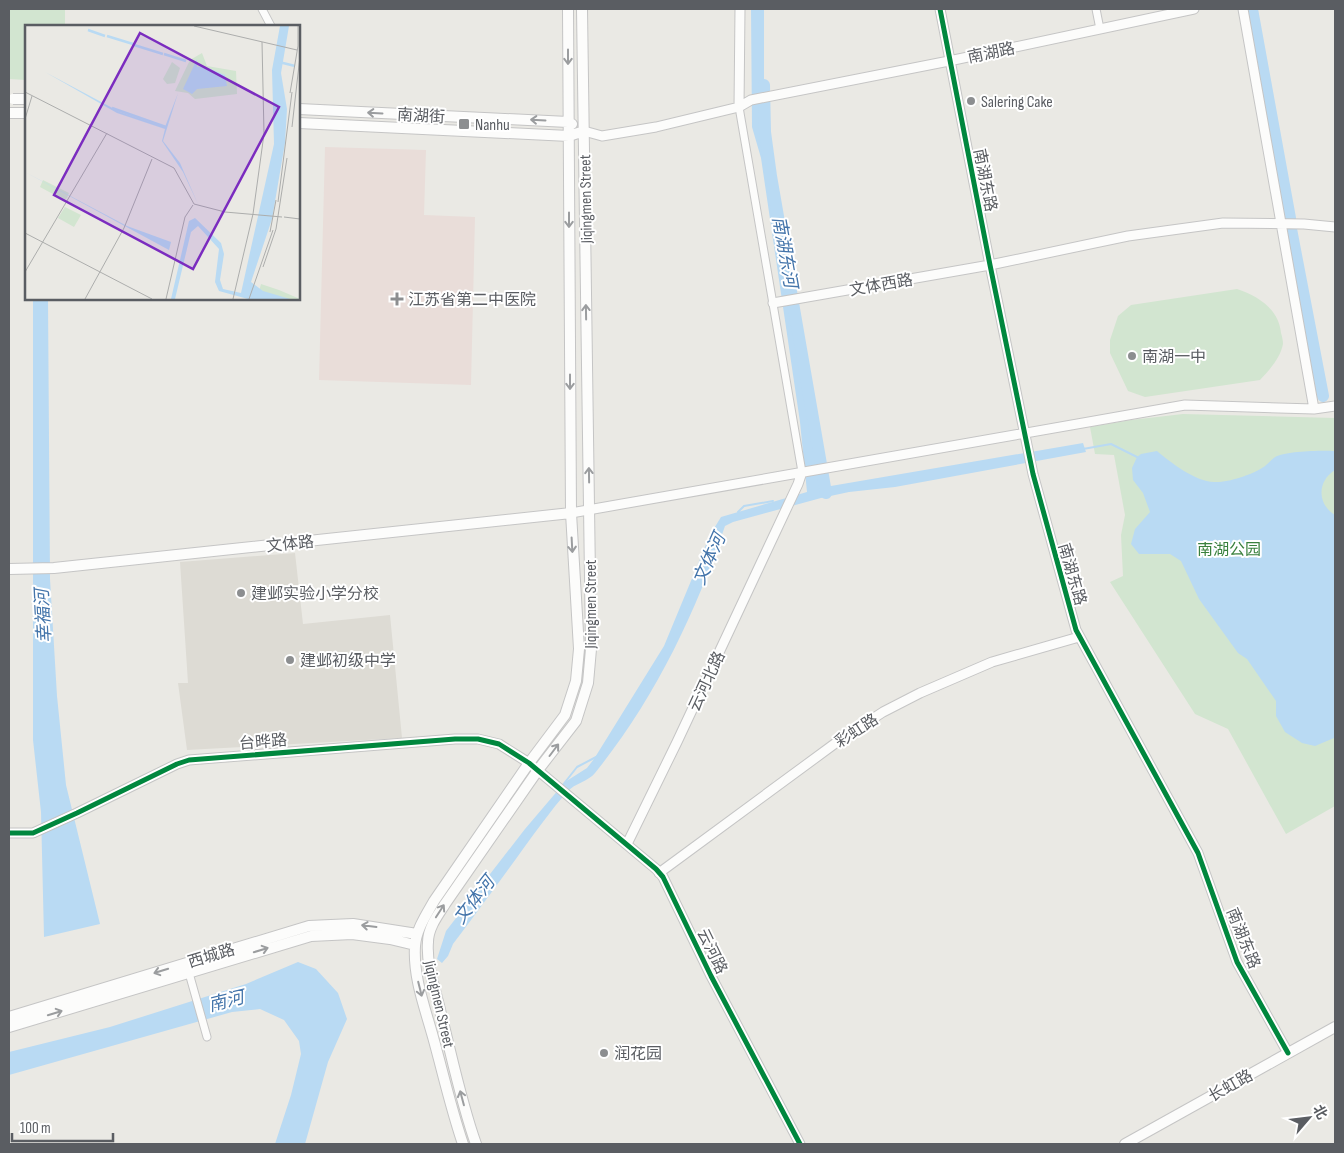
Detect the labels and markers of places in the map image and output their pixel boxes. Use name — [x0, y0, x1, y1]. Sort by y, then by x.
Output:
place label: Salering Cake — [981, 93, 1053, 112]
marker: Salering Cake — [965, 95, 977, 107]
place label: Nanhu — [475, 116, 510, 135]
marker: Nanhu — [457, 117, 471, 131]
place label: 江苏省第二中医院 — [408, 291, 536, 310]
marker: 江苏省第二中医院 — [390, 292, 404, 306]
place label: 南湖一中 — [1142, 348, 1206, 367]
marker: 南湖一中 — [1126, 350, 1138, 362]
place label: 建邺实验小学分校 — [251, 585, 379, 604]
marker: 建邺实验小学分校 — [235, 587, 247, 599]
place label: 建邺初级中学 — [300, 651, 396, 671]
marker: 建邺初级中学 — [284, 654, 296, 666]
place label: 润花园 — [614, 1045, 662, 1064]
marker: 润花园 — [598, 1047, 610, 1059]

